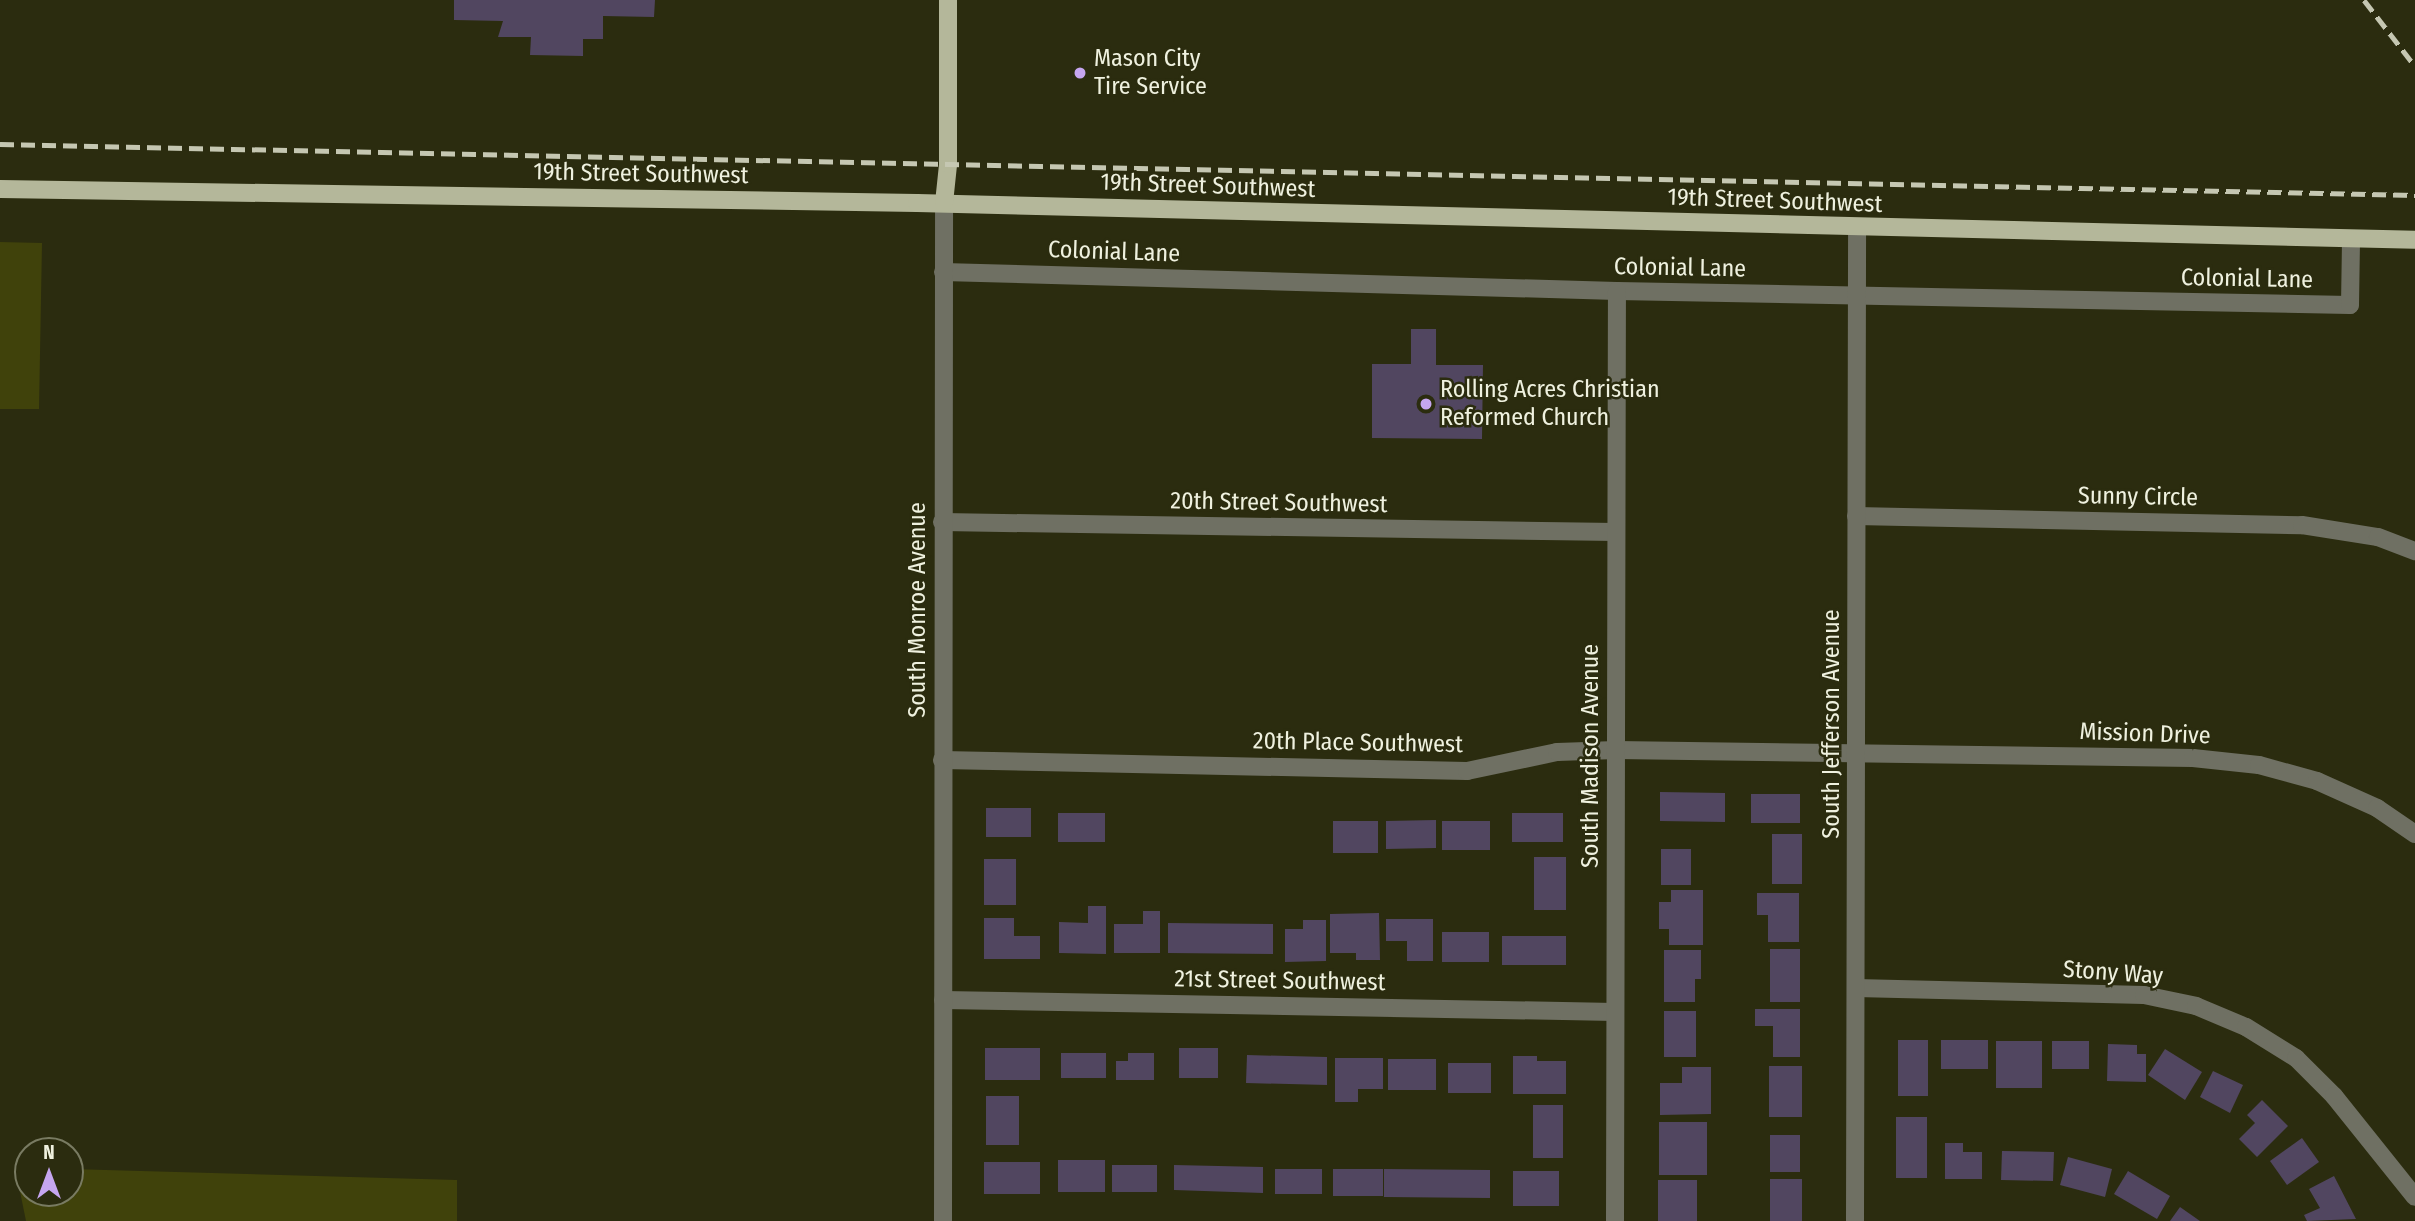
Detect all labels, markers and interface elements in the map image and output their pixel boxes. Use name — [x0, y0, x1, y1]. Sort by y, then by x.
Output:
place label: Mason City Tire Service — [1094, 45, 1207, 101]
marker: Mason City Tire Service — [1072, 65, 1088, 81]
street label: 19th Street Southwest — [533, 158, 749, 190]
street label: 19th Street Southwest — [1100, 168, 1316, 204]
street label: 19th Street Southwest — [1667, 183, 1883, 219]
street label: Colonial Lane — [1047, 235, 1181, 269]
street label: Colonial Lane — [1614, 252, 1746, 284]
street label: Colonial Lane — [2181, 263, 2313, 295]
place label: Rolling Acres Christian Reformed Church — [1440, 376, 1660, 432]
marker: Rolling Acres Christian Reformed Church — [1418, 396, 1434, 412]
street label: Sunny Circle — [2078, 482, 2198, 512]
street label: 20th Street Southwest — [1170, 487, 1388, 519]
street label: South Monroe Avenue — [904, 502, 932, 718]
street label: South Jefferson Avenue — [1818, 609, 1846, 839]
street label: South Madison Avenue — [1577, 644, 1605, 868]
street label: Mission Drive — [2079, 717, 2211, 751]
street label: 20th Place Southwest — [1253, 727, 1463, 759]
street label: Stony Way — [2062, 955, 2164, 991]
street label: 21st Street Southwest — [1174, 965, 1386, 997]
north arrow — [14, 1137, 84, 1207]
text: N — [43, 1141, 55, 1164]

